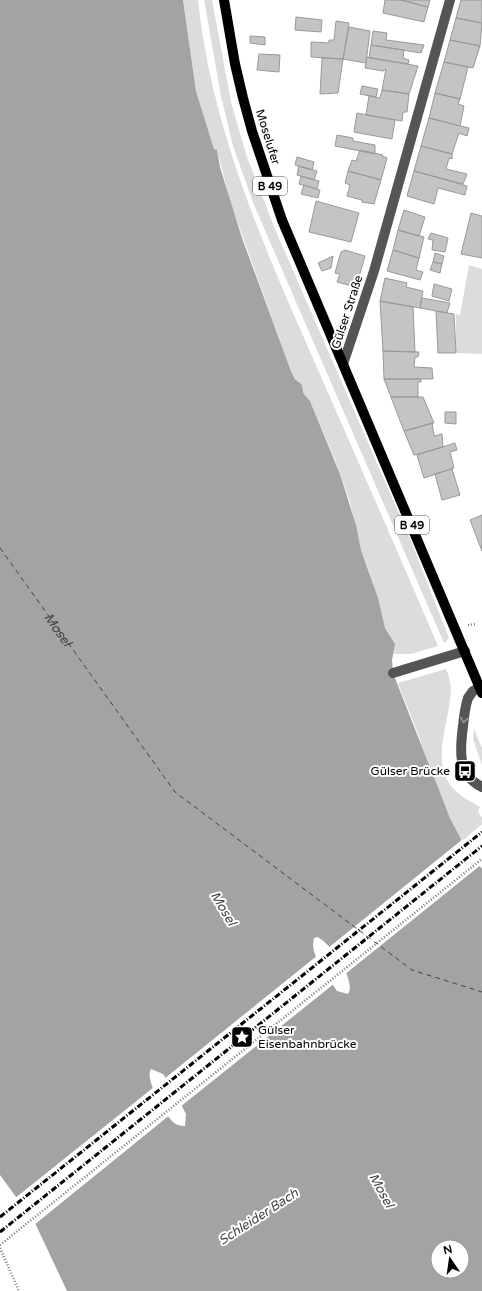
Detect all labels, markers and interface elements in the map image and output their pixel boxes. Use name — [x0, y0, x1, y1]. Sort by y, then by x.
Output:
street label: Moselufer — [253, 108, 283, 167]
road number: B 49 — [253, 177, 287, 195]
street label: Gülser Straße — [328, 273, 366, 351]
road number: B 49 — [395, 516, 429, 534]
water label: Mosel — [40, 610, 76, 651]
one-way arrow — [460, 717, 469, 723]
bus stop icon: Gülser Brücke — [452, 758, 478, 784]
place label: Gülser Brücke — [371, 764, 450, 778]
water label: Mosel — [207, 888, 240, 930]
place label: Gülser Eisenbahnbrücke — [258, 1023, 357, 1051]
place icon: Gülser Eisenbahnbrücke — [229, 1024, 255, 1050]
water label: Mosel — [365, 1170, 398, 1212]
water label: Schleider Bach — [216, 1185, 302, 1249]
north arrow — [430, 1239, 470, 1279]
text: N — [442, 1242, 454, 1257]

